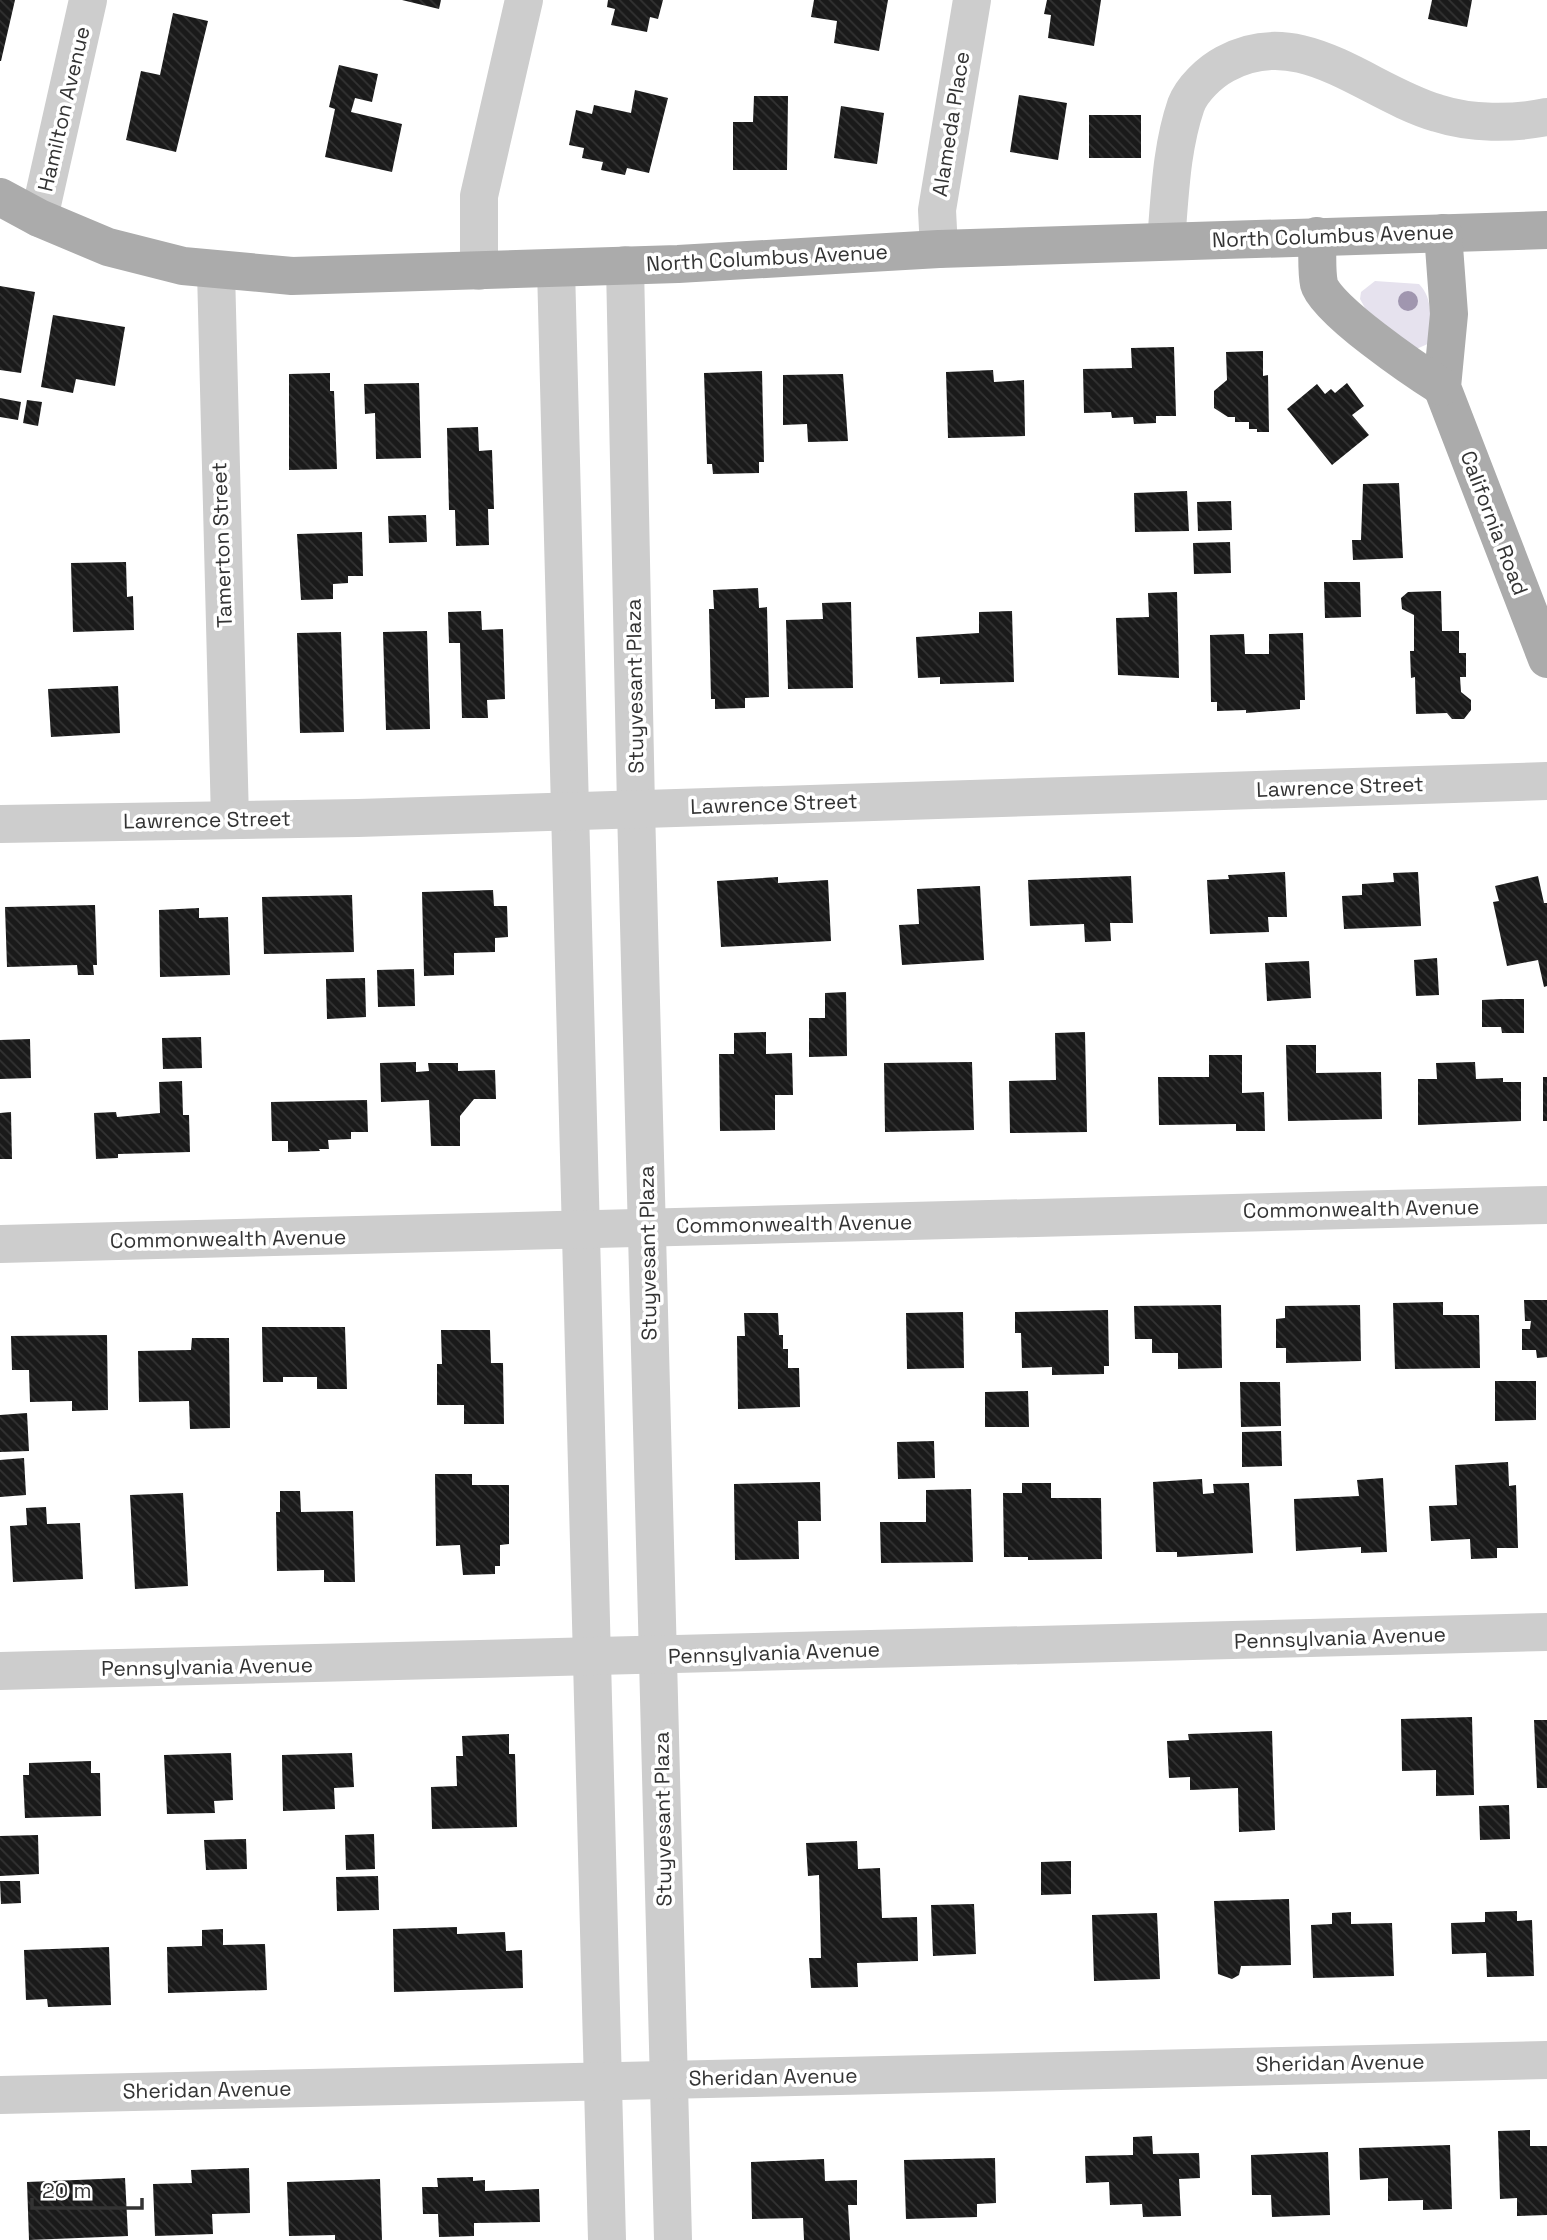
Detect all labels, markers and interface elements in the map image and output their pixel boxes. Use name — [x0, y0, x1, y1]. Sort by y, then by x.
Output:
street label: Hamilton Avenue — [31, 24, 96, 194]
street label: Alameda Place — [926, 49, 975, 198]
street label: North Columbus Avenue — [1212, 218, 1454, 253]
street label: North Columbus Avenue — [645, 238, 889, 277]
street label: California Road — [1455, 447, 1534, 599]
street label: Tamerton Street — [205, 462, 238, 628]
street label: Stuyvesant Plaza — [619, 598, 650, 774]
street label: Lawrence Street — [1256, 770, 1424, 803]
street label: Lawrence Street — [690, 787, 858, 820]
street label: Lawrence Street — [123, 805, 291, 834]
street label: Stuyvesant Plaza — [632, 1165, 663, 1341]
street label: Commonwealth Avenue — [1243, 1193, 1479, 1224]
street label: Commonwealth Avenue — [676, 1208, 912, 1239]
street label: Commonwealth Avenue — [110, 1223, 346, 1254]
street label: Pennsylvania Avenue — [1234, 1620, 1446, 1655]
street label: Pennsylvania Avenue — [668, 1635, 880, 1670]
street label: Pennsylvania Avenue — [101, 1651, 313, 1682]
street label: Stuyvesant Plaza — [647, 1731, 678, 1907]
street label: Sheridan Avenue — [1255, 2048, 1425, 2077]
street label: Sheridan Avenue — [688, 2062, 858, 2091]
street label: Sheridan Avenue — [122, 2075, 292, 2104]
scale bar — [32, 2166, 142, 2210]
text: 20 m — [42, 2177, 92, 2204]

